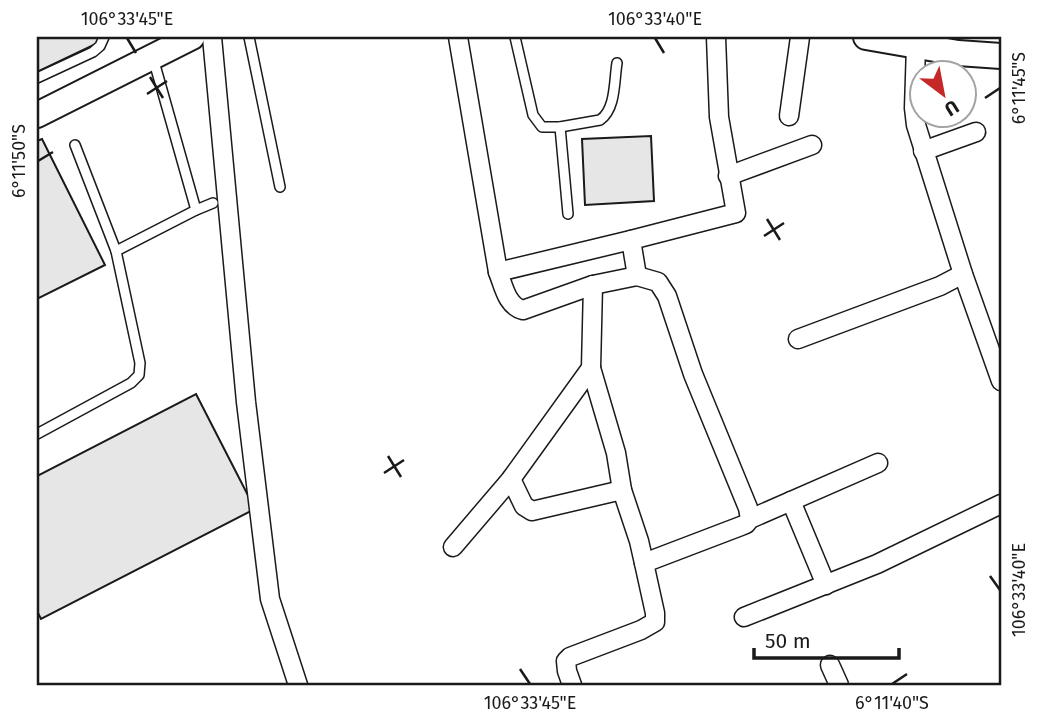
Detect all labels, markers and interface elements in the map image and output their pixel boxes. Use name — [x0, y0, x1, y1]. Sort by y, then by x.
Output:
text: 106°33'45"E — [81, 8, 173, 30]
text: 106°33'40"E — [608, 8, 702, 30]
text: 6°11'45"S — [1008, 52, 1030, 124]
north arrow — [908, 60, 978, 130]
text: U — [940, 95, 963, 121]
text: 6°11'50"S — [8, 124, 30, 198]
text: 106°33'40"E — [1008, 543, 1030, 637]
scale bar — [754, 617, 900, 661]
text: 50 m — [765, 628, 811, 654]
text: 106°33'45"E — [484, 692, 576, 714]
text: 6°11'40"S — [855, 692, 929, 714]

